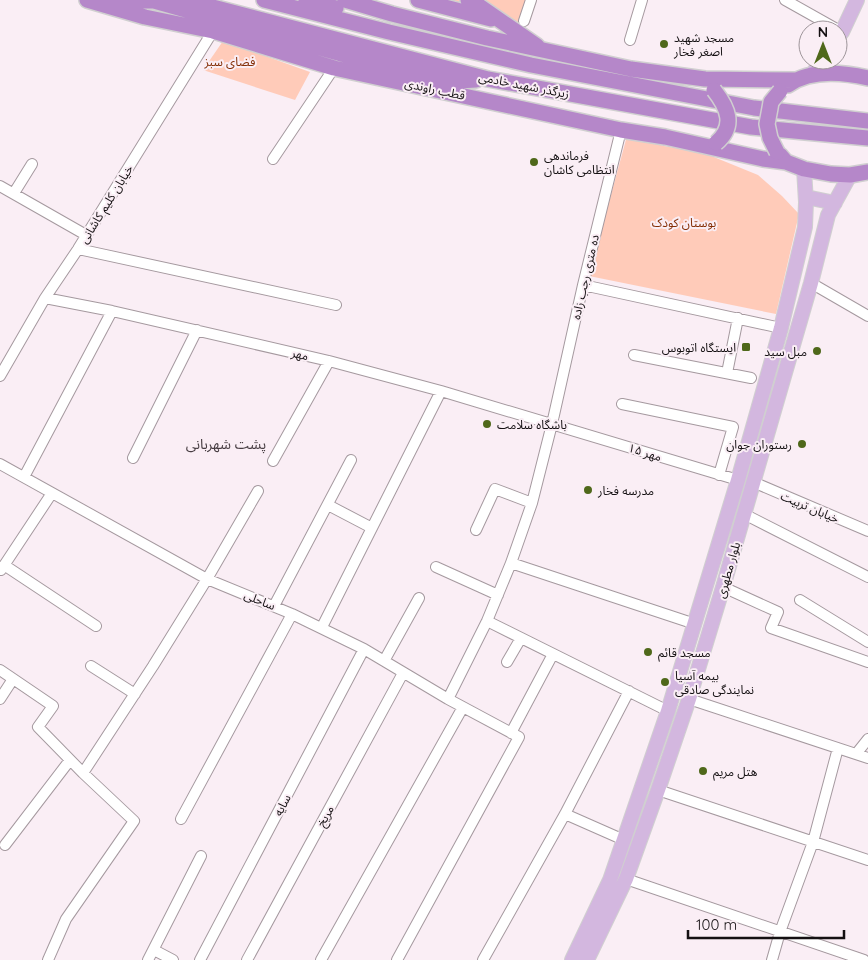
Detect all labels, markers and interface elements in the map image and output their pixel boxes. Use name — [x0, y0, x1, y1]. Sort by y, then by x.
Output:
north arrow — [798, 20, 848, 70]
text: N — [818, 23, 828, 41]
place label: مسجد شهید اصغر فخار — [673, 30, 734, 59]
marker: مسجد شهید اصغر فخار — [658, 38, 670, 50]
park label: فضای سبز — [204, 54, 255, 69]
street label: زیرگذر شهید خادمی — [477, 69, 571, 101]
street label: قطب راوندی — [403, 75, 467, 103]
place label: فرماندهی انتظامی کاشان — [544, 148, 615, 177]
marker: فرماندهی انتظامی کاشان — [528, 156, 540, 168]
street label: خیابان کلیم کاشانی — [76, 162, 138, 247]
park label: بوستان کودک — [652, 215, 716, 230]
street label: ده متری رجب زاده — [568, 233, 602, 321]
place label: ایستگاه اتوبوس — [662, 340, 736, 355]
marker: ایستگاه اتوبوس — [740, 341, 752, 353]
place label: مبل سید — [764, 344, 807, 359]
street label: مهر — [289, 345, 310, 363]
marker: مبل سید — [811, 345, 823, 357]
place label: باشگاه سلامت — [497, 417, 567, 432]
marker: باشگاه سلامت — [481, 418, 493, 430]
district label: پشت شهربانی — [186, 435, 266, 454]
place label: رستوران جوان — [726, 437, 792, 452]
marker: رستوران جوان — [796, 438, 808, 450]
street label: مهر ۱۵ — [626, 440, 664, 464]
place label: مدرسه فخار — [597, 483, 654, 498]
marker: مدرسه فخار — [582, 484, 594, 496]
street label: خیابان تربیت — [778, 488, 841, 526]
street label: بلوار مطهری — [713, 540, 743, 600]
street label: ساحلی — [242, 587, 278, 613]
place label: مسجد قائم — [658, 645, 711, 662]
marker: مسجد قائم — [642, 646, 654, 658]
place label: بیمه آسیا نمایندگی صادقی — [675, 668, 754, 697]
marker: بیمه آسیا نمایندگی صادقی — [659, 676, 671, 688]
place label: هتل مریم — [713, 764, 758, 781]
marker: هتل مریم — [697, 765, 709, 777]
street label: سایه — [270, 792, 294, 818]
street label: مریخ — [313, 803, 339, 830]
scale bar — [688, 908, 844, 940]
text: 100 m — [696, 915, 737, 934]

